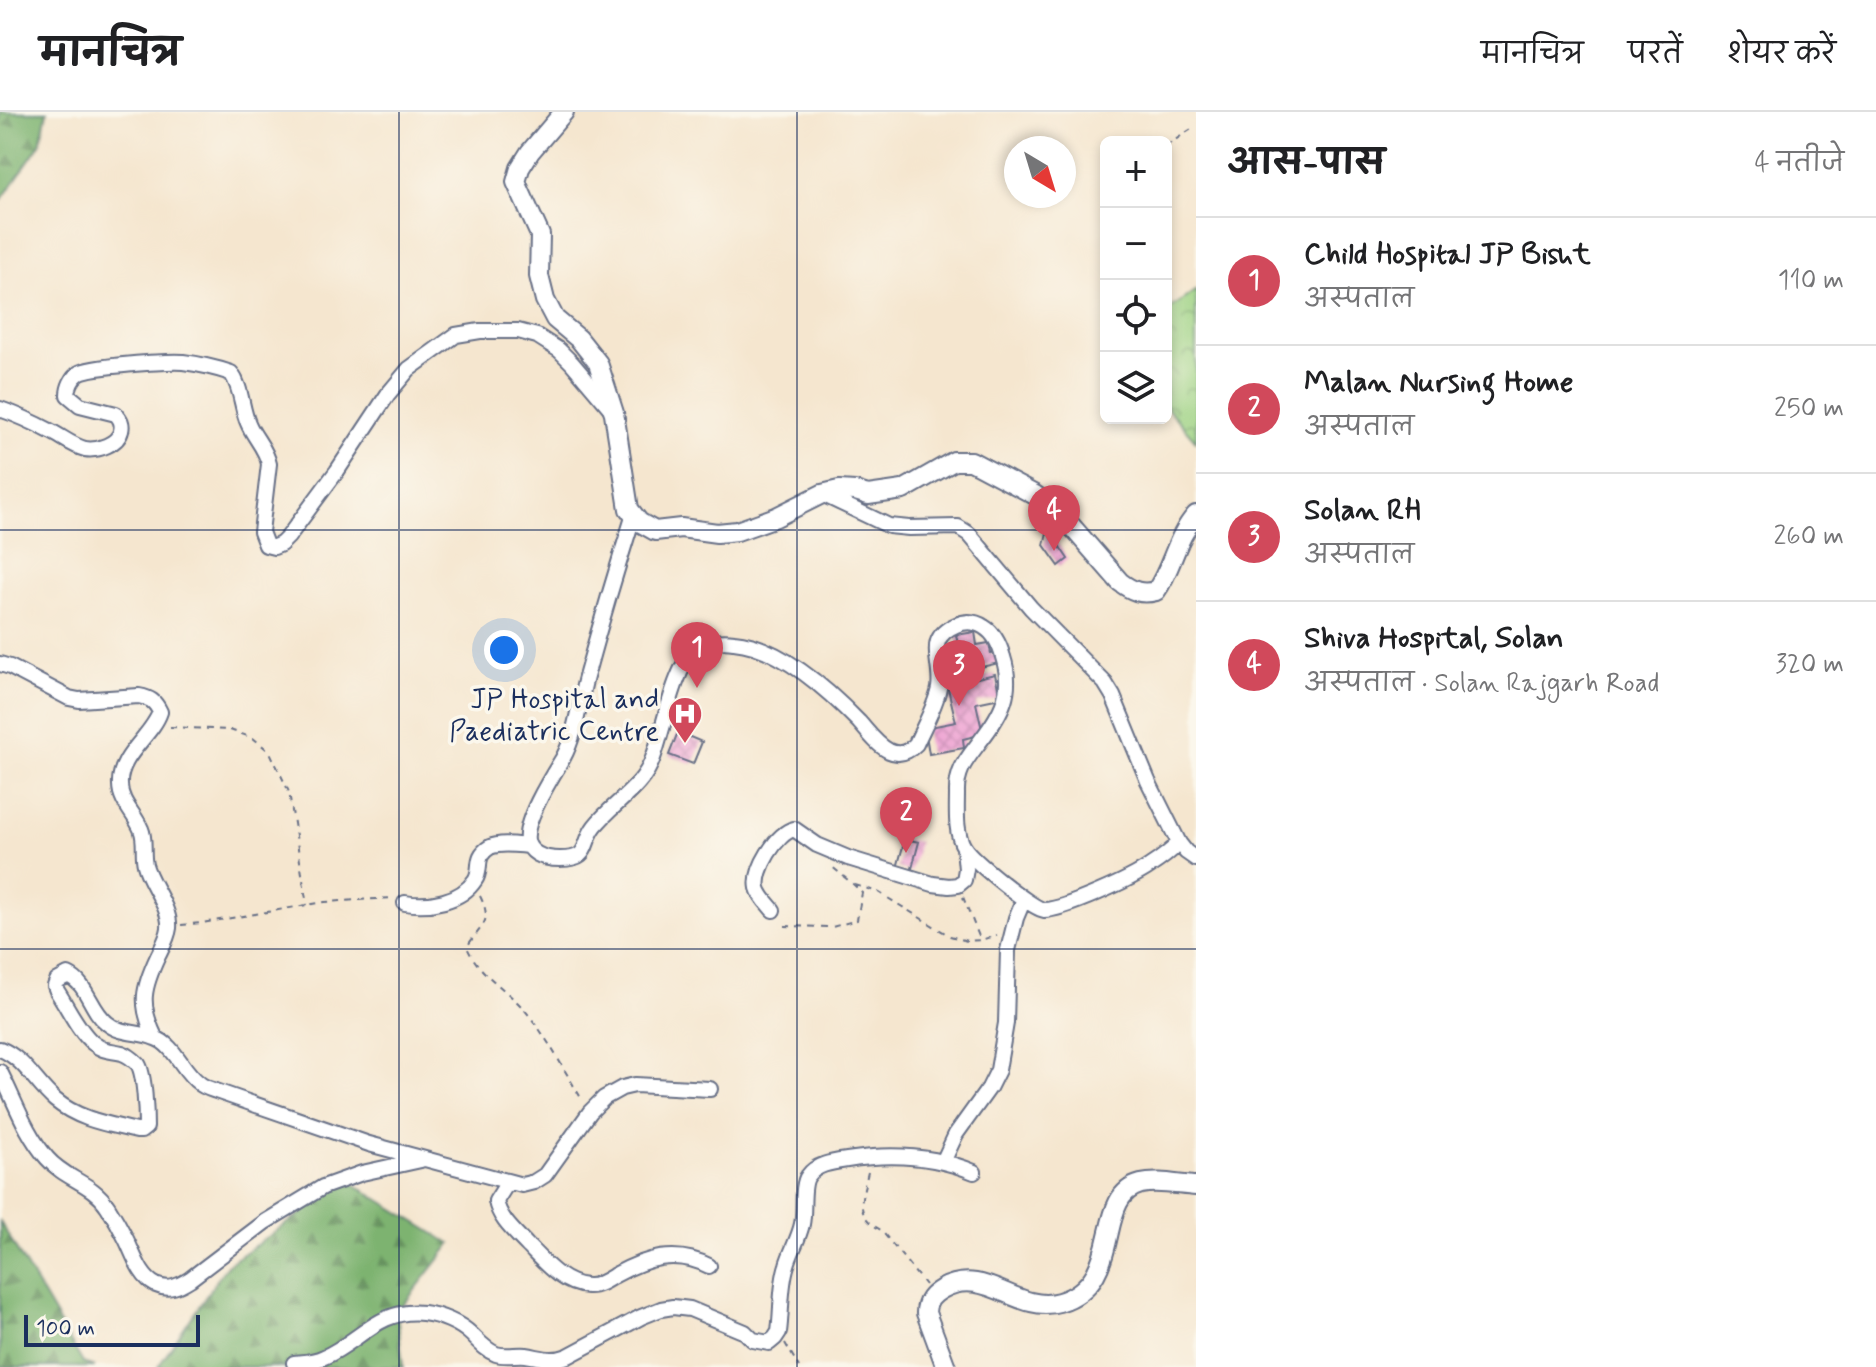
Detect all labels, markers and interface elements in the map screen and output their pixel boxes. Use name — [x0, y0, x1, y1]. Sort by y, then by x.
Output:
text: मानचित्र — [40, 30, 181, 79]
text: मानचित्र — [1481, 37, 1584, 74]
text: परतें — [1628, 37, 1683, 74]
text: शेयर करें — [1727, 37, 1836, 74]
north arrow — [1004, 136, 1076, 208]
map controls — [1100, 136, 1172, 424]
button: + — [1100, 136, 1172, 208]
text: आस-पास — [1228, 141, 1385, 186]
text: 4 नतीजे — [1754, 147, 1844, 181]
button: − — [1100, 208, 1172, 280]
text: Child Hospital JP Bisht — [1304, 235, 1591, 274]
text: 1 — [1248, 264, 1260, 298]
text: 110 m — [1778, 264, 1844, 298]
button: locate — [1100, 280, 1172, 352]
text: अस्पताल — [1304, 283, 1414, 317]
button: layers — [1100, 352, 1172, 424]
text: Malan Nursing Home — [1304, 363, 1573, 402]
text: 2 — [1248, 392, 1260, 426]
text: 250 m — [1774, 392, 1844, 426]
text: अस्पताल — [1304, 411, 1414, 445]
pin: 4 — [1028, 485, 1080, 551]
text: Solan RH — [1304, 491, 1421, 530]
text: 3 — [1248, 520, 1260, 554]
text: 260 m — [1774, 520, 1844, 554]
text: अस्पताल — [1304, 539, 1414, 573]
text: Shiva Hospital, Solan — [1304, 619, 1564, 658]
pin: 1 — [671, 622, 723, 688]
your location — [484, 630, 524, 670]
pin: 3 — [933, 640, 985, 706]
text: 4 — [1246, 648, 1262, 682]
text: 320 m — [1775, 648, 1844, 682]
text: अस्पताल · Solan Rajgarh Road — [1304, 667, 1659, 701]
place label: JP Hospital and Paediatric Centre — [449, 682, 659, 751]
hospital icon: JP Hospital and Paediatric Centre — [666, 695, 704, 745]
pin: 2 — [880, 787, 932, 853]
scale bar — [24, 1311, 200, 1347]
text: 100 m — [36, 1315, 95, 1343]

